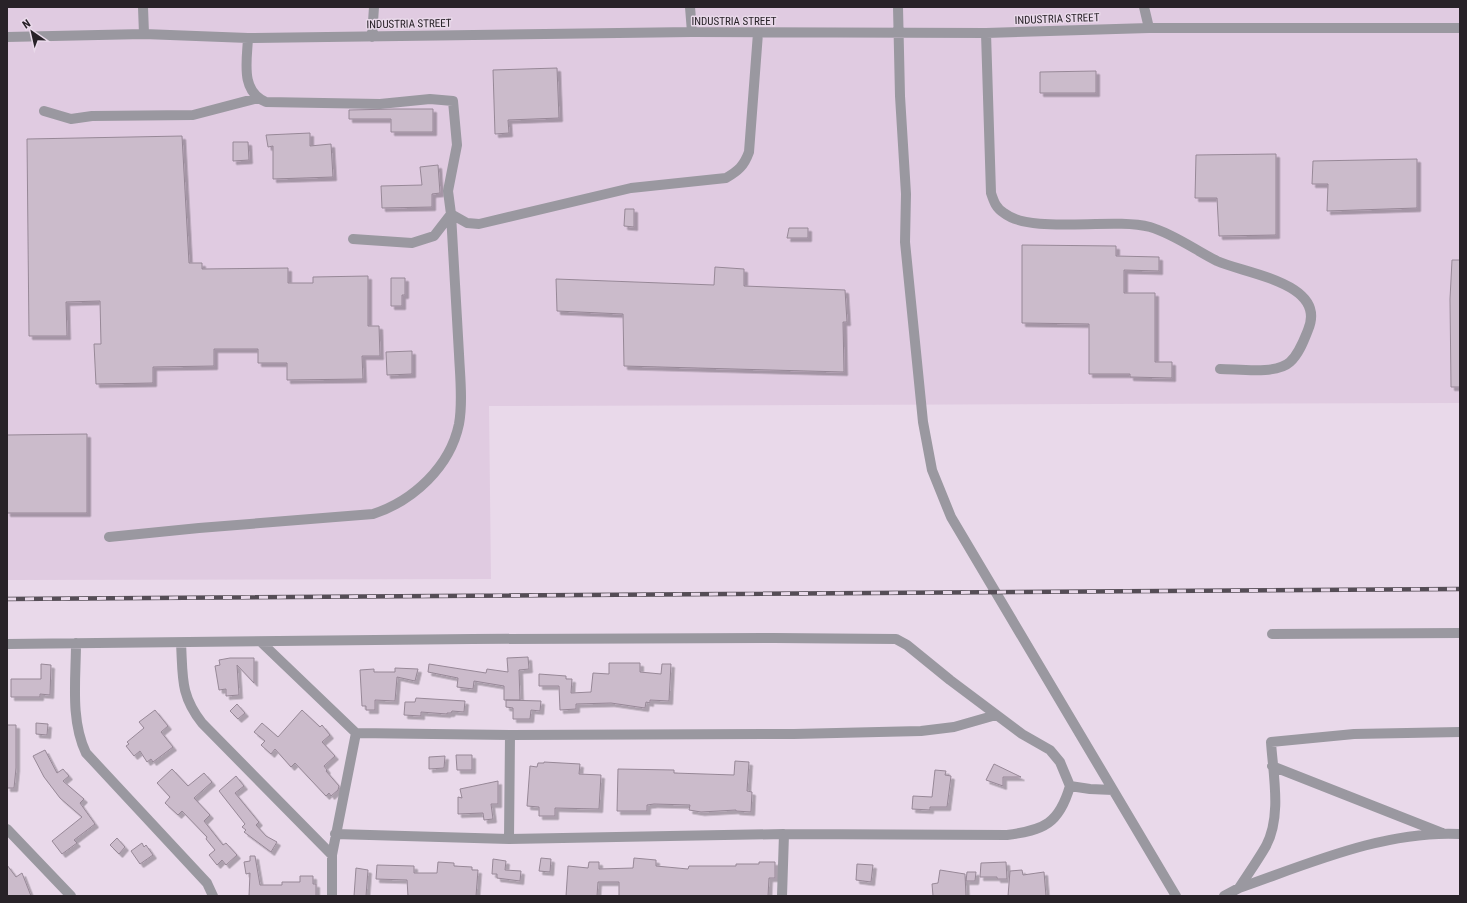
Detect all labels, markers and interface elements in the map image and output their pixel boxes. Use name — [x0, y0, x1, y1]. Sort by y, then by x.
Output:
street label: INDUSTRIA STREET — [1014, 11, 1100, 27]
north arrow — [12, 12, 52, 52]
street label: INDUSTRIA STREET — [691, 15, 777, 28]
text: N — [20, 17, 33, 31]
street label: INDUSTRIA STREET — [366, 17, 452, 31]

